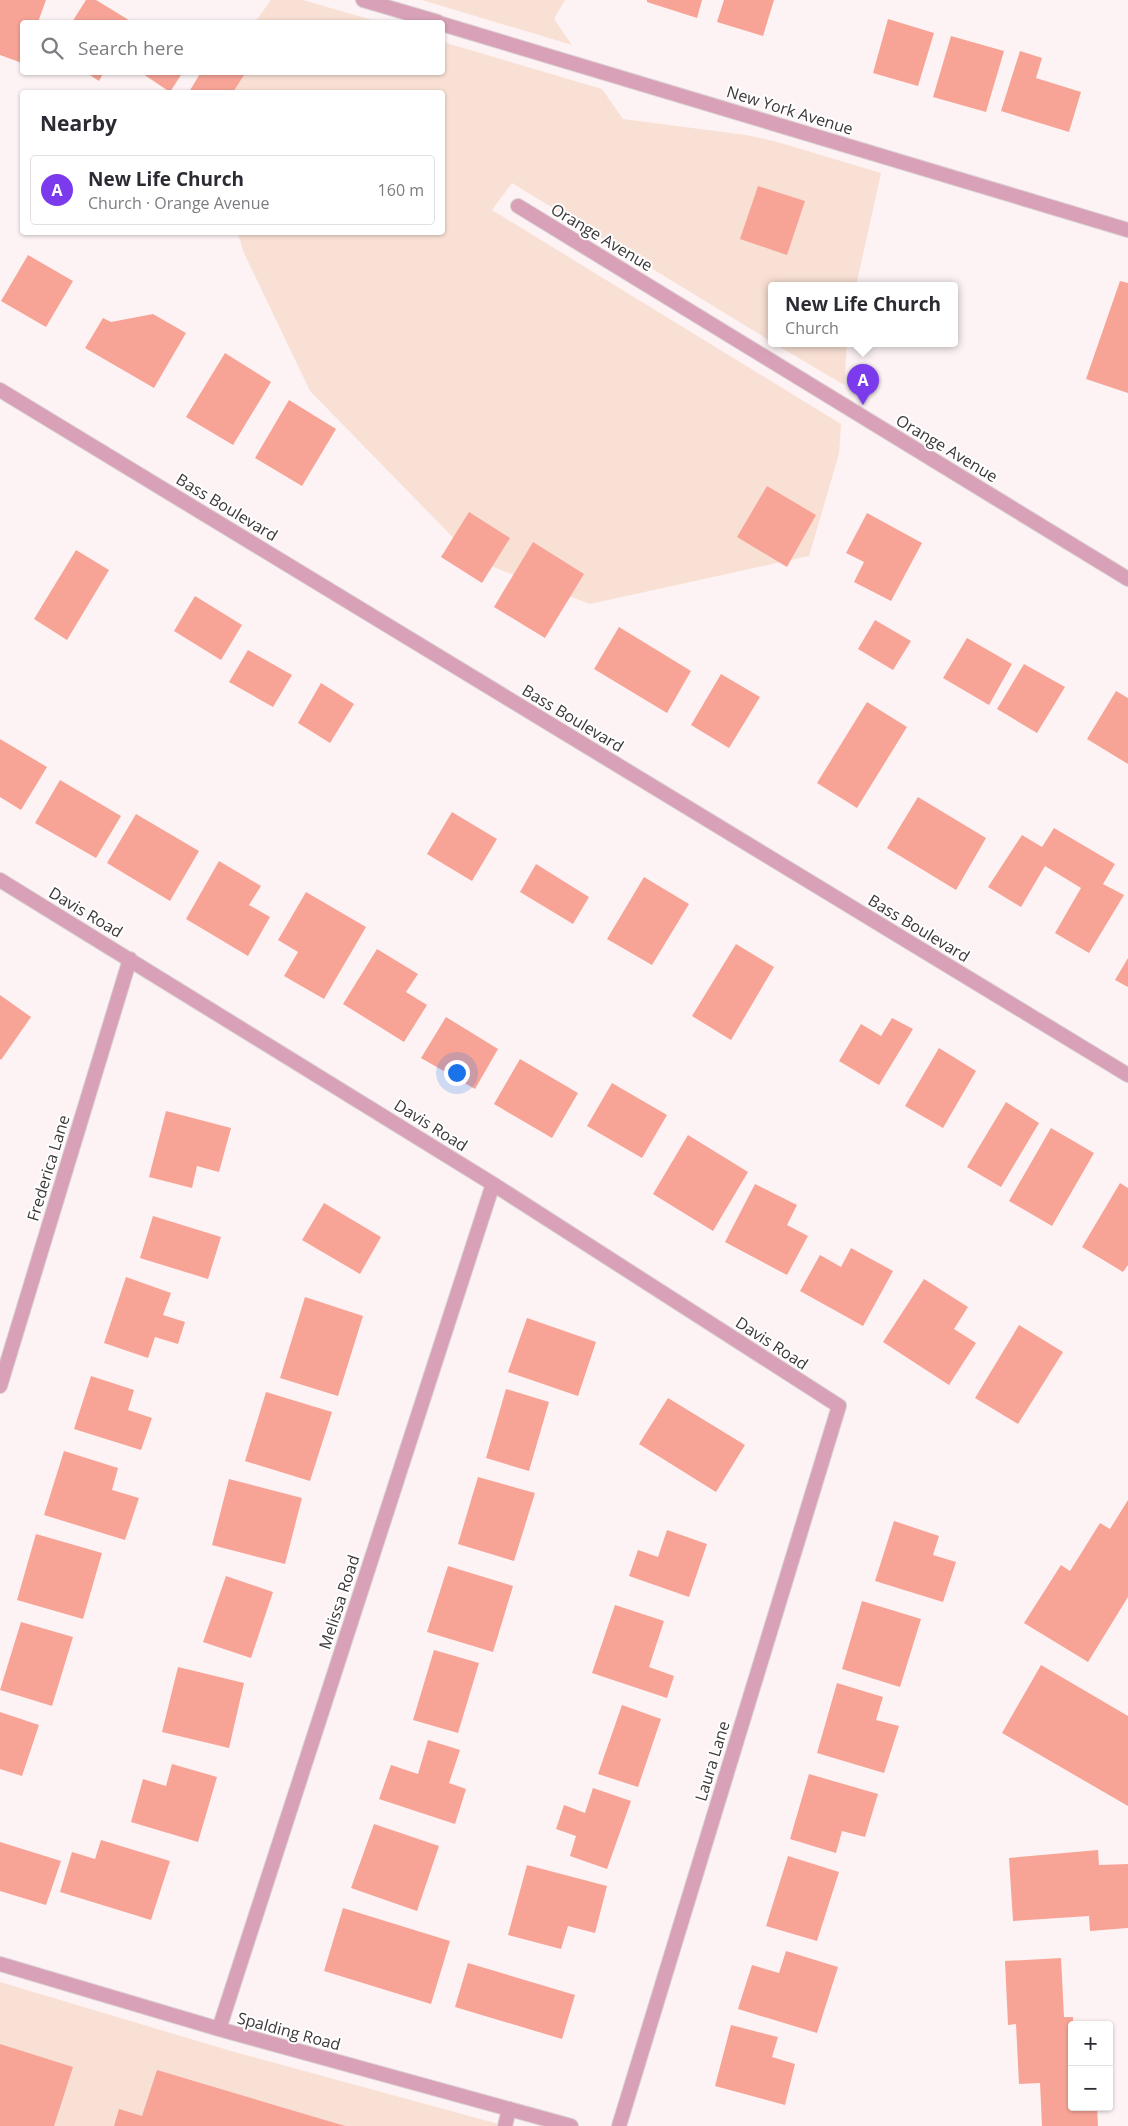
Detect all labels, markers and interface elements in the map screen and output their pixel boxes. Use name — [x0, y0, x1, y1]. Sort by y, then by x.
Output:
search box — [20, 20, 445, 75]
icon: search — [38, 34, 66, 62]
text: Search here — [78, 35, 184, 61]
street label: New York Avenue — [724, 80, 856, 140]
text: Nearby — [40, 109, 117, 137]
text: New Life Church — [88, 166, 244, 192]
text: A — [51, 179, 63, 201]
text: 160 m — [378, 179, 424, 201]
text: Church · Orange Avenue — [88, 192, 269, 214]
street label: Orange Avenue — [547, 198, 657, 276]
popup — [768, 282, 958, 347]
text: New Life Church — [785, 291, 941, 317]
text: Church — [785, 317, 839, 339]
pin: A — [847, 364, 879, 405]
street label: Orange Avenue — [892, 409, 1002, 487]
street label: Bass Boulevard — [172, 468, 282, 546]
street label: Bass Boulevard — [518, 679, 628, 757]
street label: Davis Road — [45, 881, 127, 943]
street label: Bass Boulevard — [864, 889, 974, 967]
your location — [444, 1060, 470, 1086]
street label: Davis Road — [390, 1094, 472, 1156]
street label: Frederica Lane — [21, 1112, 75, 1224]
street label: Davis Road — [731, 1311, 813, 1375]
street label: Melissa Road — [313, 1552, 365, 1652]
street label: Laura Lane — [689, 1718, 735, 1804]
street label: Spalding Road — [235, 2007, 343, 2055]
map controls — [1068, 2021, 1113, 2111]
button: + — [1068, 2021, 1113, 2066]
button: − — [1068, 2066, 1113, 2111]

